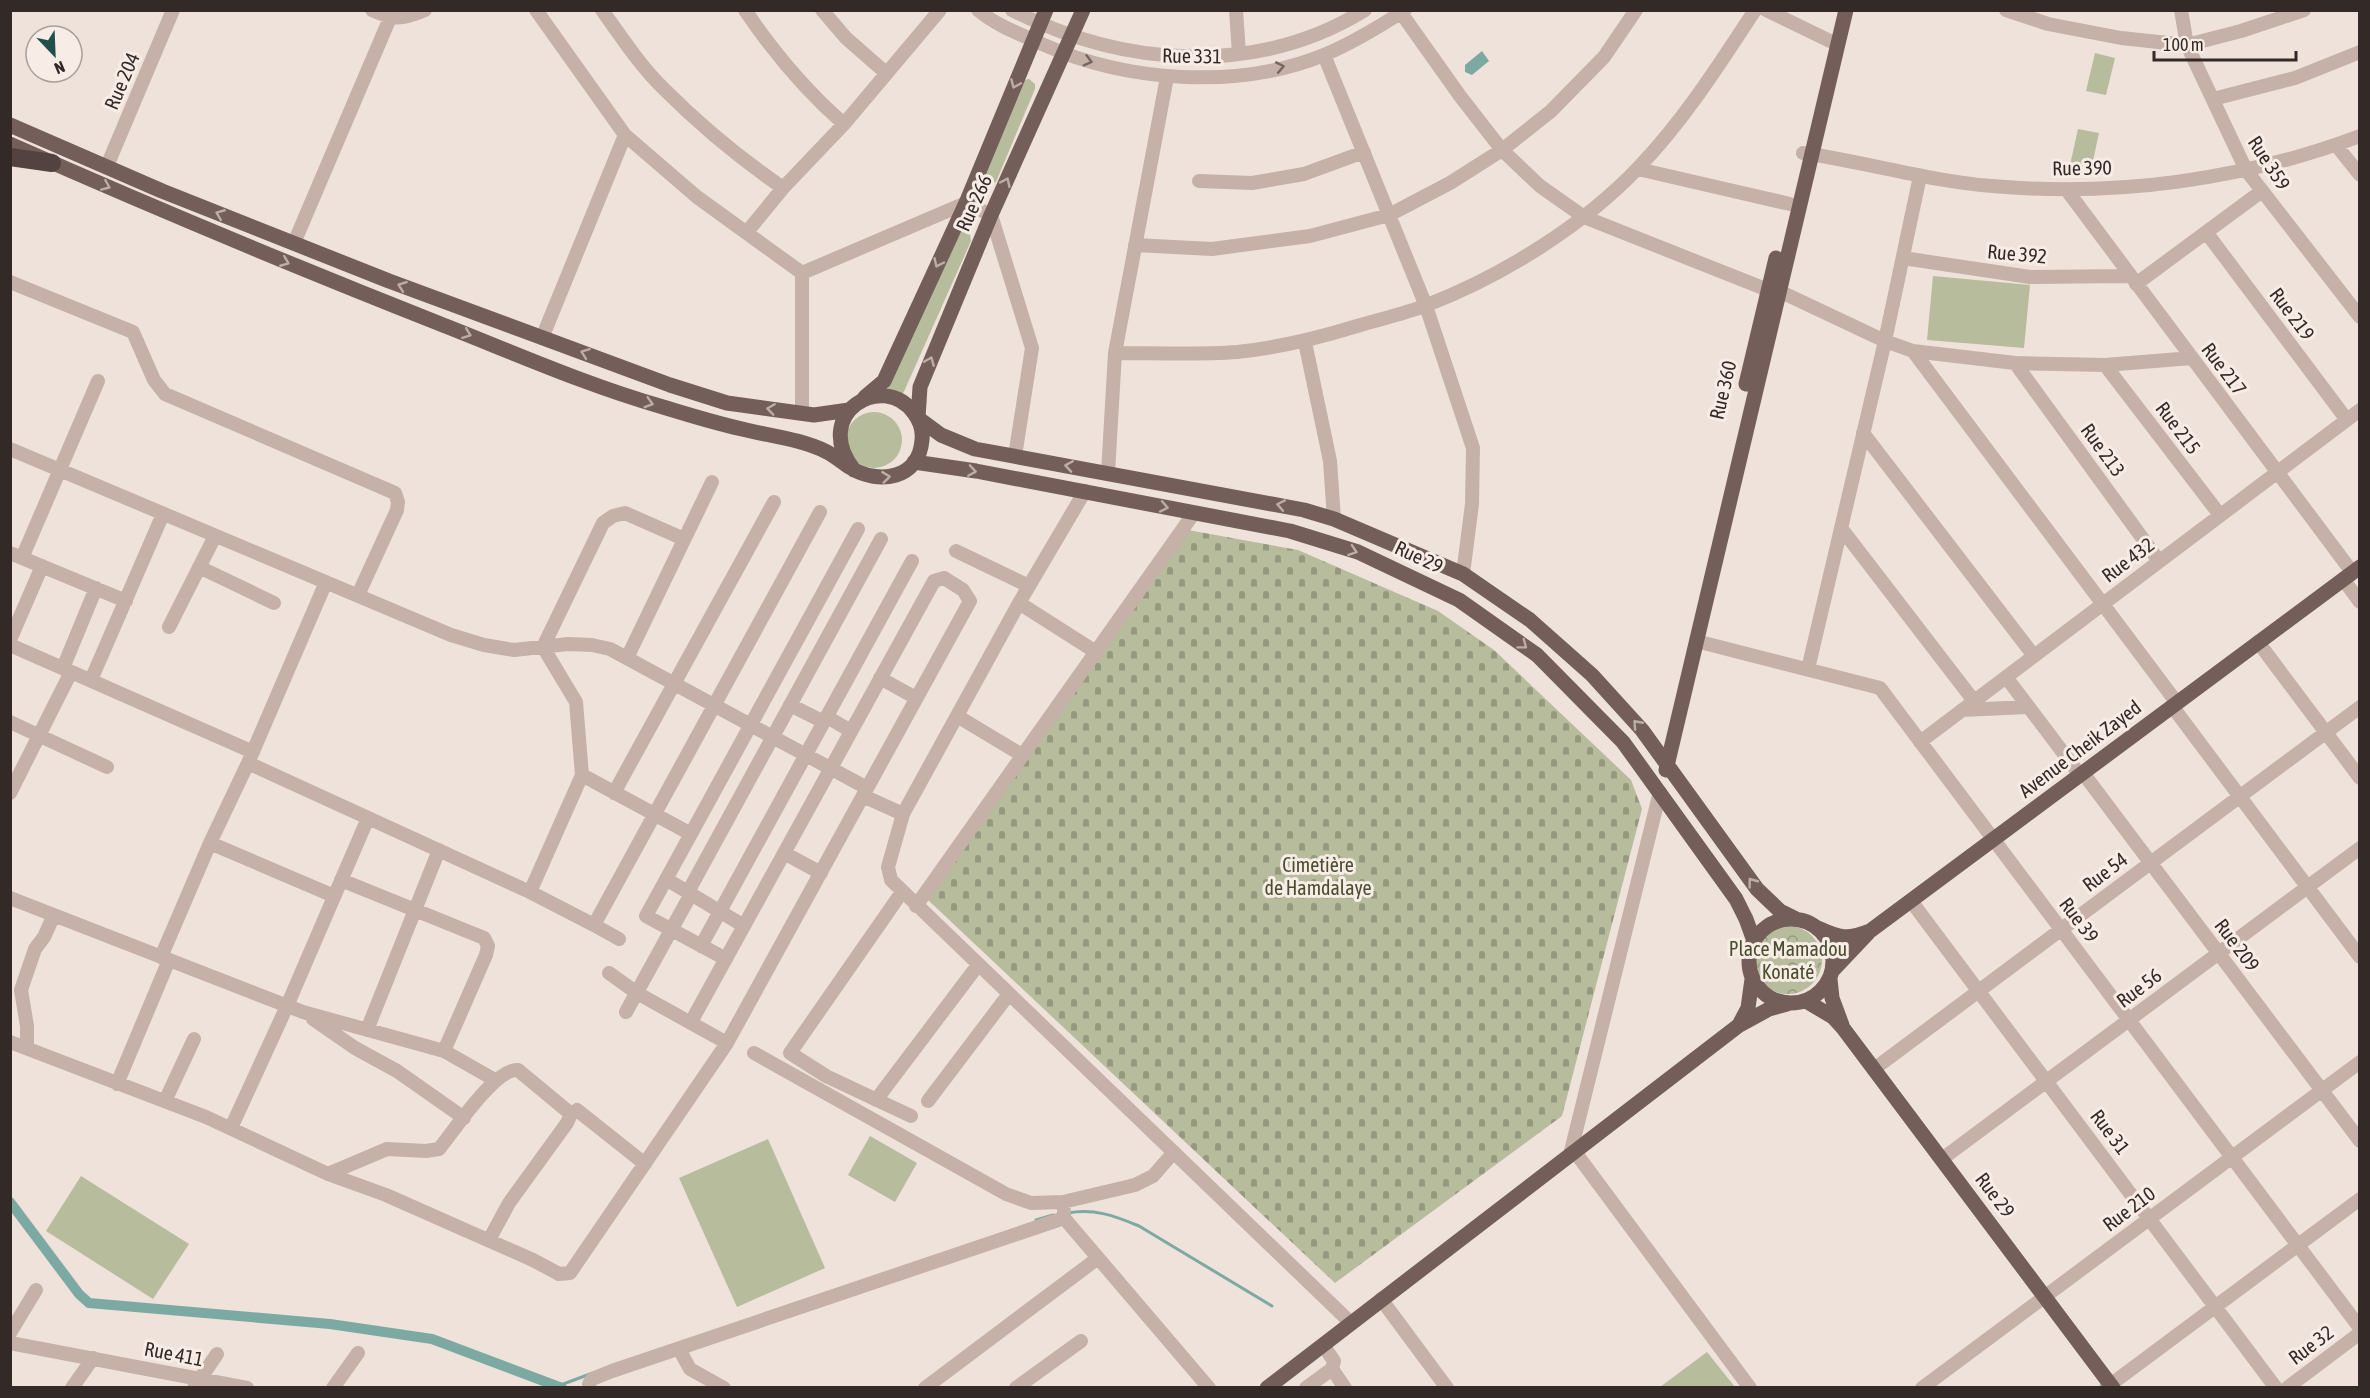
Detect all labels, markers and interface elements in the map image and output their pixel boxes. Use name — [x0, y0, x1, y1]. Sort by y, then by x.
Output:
north arrow — [24, 24, 84, 84]
scale bar — [2154, 24, 2296, 62]
text: 100 m — [2163, 34, 2204, 55]
street label: Rue 331 — [1162, 43, 1222, 68]
street label: Rue 204 — [99, 49, 144, 113]
one-way arrow — [1082, 54, 1092, 66]
text: N — [52, 58, 68, 78]
one-way arrow — [1275, 61, 1285, 74]
one-way arrow — [1010, 78, 1022, 89]
street label: Rue 359 — [2244, 131, 2295, 194]
street label: Rue 390 — [2052, 155, 2112, 180]
street label: Rue 266 — [951, 171, 996, 235]
one-way arrow — [999, 177, 1011, 188]
one-way arrow — [100, 179, 111, 191]
one-way arrow — [216, 209, 227, 221]
street label: Rue 392 — [1986, 239, 2048, 268]
one-way arrow — [279, 255, 290, 267]
one-way arrow — [934, 257, 946, 268]
one-way arrow — [397, 281, 408, 293]
street label: Rue 219 — [2265, 283, 2320, 344]
one-way arrow — [461, 327, 472, 339]
street label: Rue 217 — [2197, 338, 2252, 399]
one-way arrow — [580, 348, 590, 361]
one-way arrow — [923, 357, 935, 368]
street label: Rue 360 — [1705, 358, 1740, 422]
one-way arrow — [643, 396, 654, 408]
street label: Rue 215 — [2151, 397, 2206, 458]
one-way arrow — [766, 403, 775, 416]
street label: Rue 213 — [2077, 419, 2130, 481]
one-way arrow — [1064, 460, 1074, 473]
one-way arrow — [967, 465, 977, 477]
one-way arrow — [881, 471, 890, 483]
one-way arrow — [1276, 499, 1286, 512]
one-way arrow — [1158, 500, 1168, 513]
street label: Rue 432 — [2097, 532, 2158, 587]
street label: Rue 29 — [1392, 535, 1447, 578]
one-way arrow — [1348, 543, 1358, 556]
one-way arrow — [1516, 638, 1527, 649]
street label: Avenue Cheik Zayed — [2014, 695, 2145, 802]
one-way arrow — [1633, 720, 1644, 731]
street label: Rue 54 — [2078, 847, 2132, 896]
park label: Cimetière de Hamdalaye — [1264, 853, 1372, 899]
one-way arrow — [1748, 877, 1759, 888]
street label: Rue 39 — [2055, 893, 2104, 947]
street label: Rue 209 — [2210, 914, 2265, 975]
park label: Place Mamadou Konaté — [1729, 937, 1847, 983]
street label: Rue 56 — [2112, 963, 2166, 1012]
street label: Rue 31 — [2086, 1105, 2135, 1159]
street label: Rue 29 — [1971, 1168, 2020, 1222]
street label: Rue 210 — [2098, 1181, 2159, 1236]
street label: Rue 32 — [2284, 1320, 2338, 1369]
street label: Rue 411 — [143, 1337, 206, 1370]

